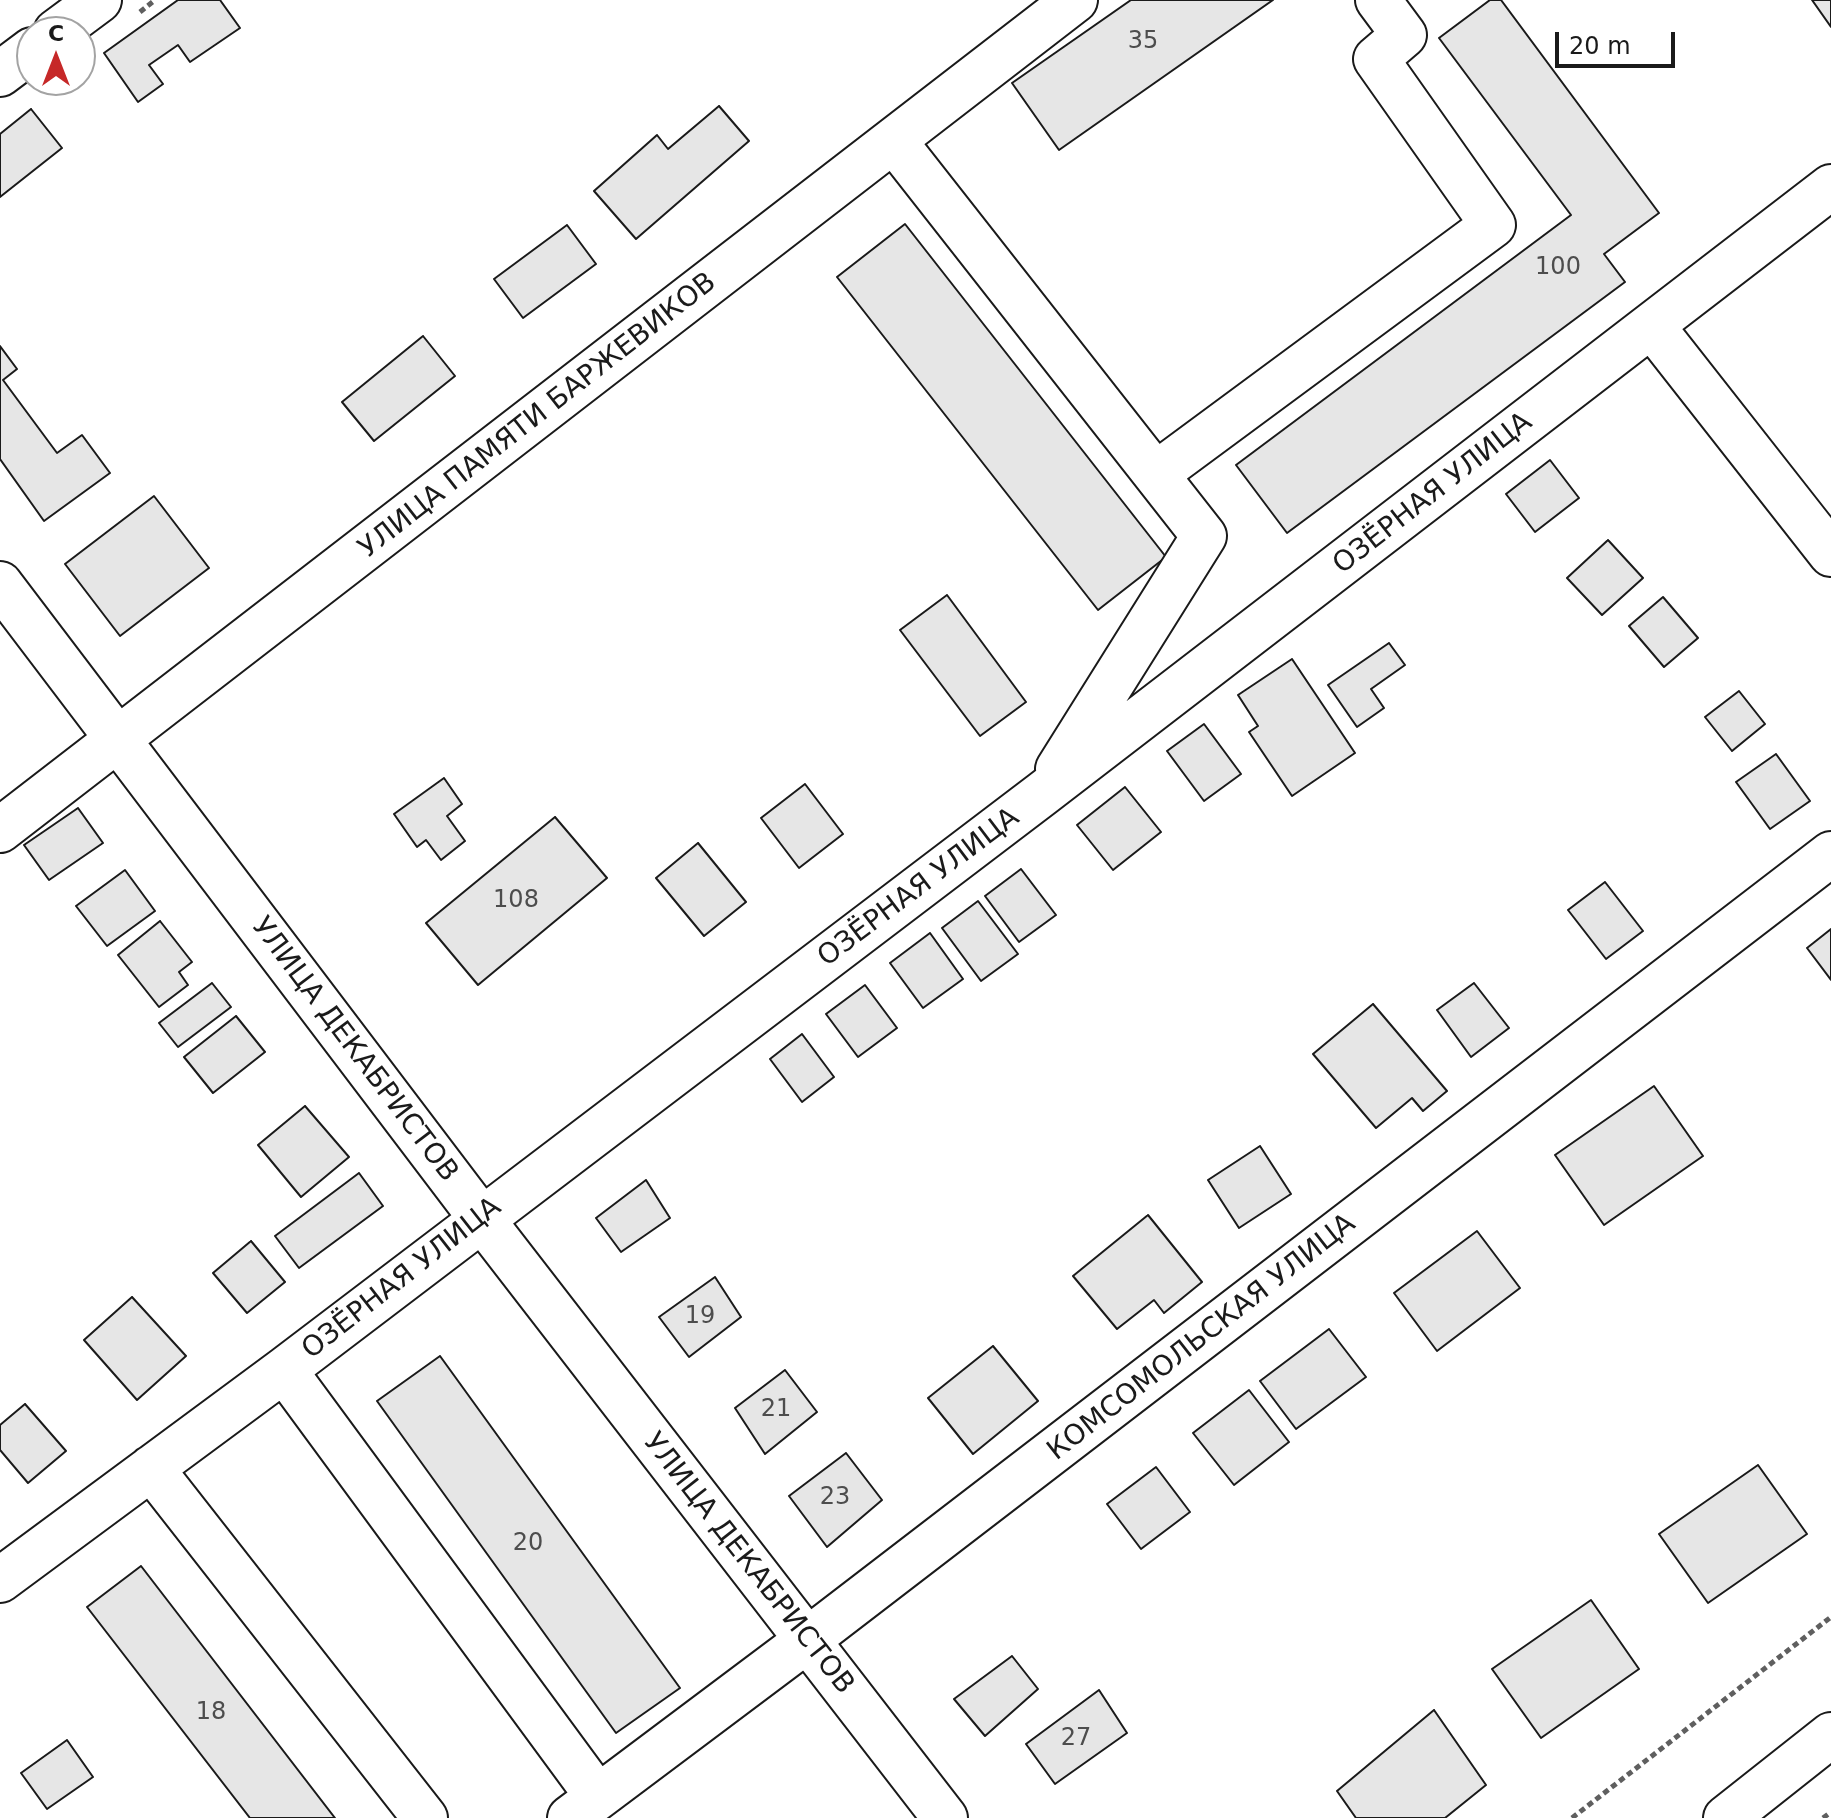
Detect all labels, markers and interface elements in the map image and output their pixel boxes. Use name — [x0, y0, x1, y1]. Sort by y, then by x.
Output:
north arrow — [16, 16, 96, 96]
scale bar — [1559, 16, 1679, 66]
text: С — [48, 21, 64, 46]
house number: 35 — [1128, 28, 1158, 56]
text: 20 m — [1569, 32, 1631, 60]
house number: 100 — [1535, 254, 1581, 282]
street label: УЛИЦА ПАМЯТИ БАРЖЕВИКОВ — [353, 266, 723, 566]
street label: ОЗЁРНАЯ УЛИЦА — [1327, 406, 1539, 582]
street label: ОЗЁРНАЯ УЛИЦА — [812, 801, 1026, 975]
house number: 108 — [493, 887, 539, 915]
street label: УЛИЦА ДЕКАБРИСТОВ — [244, 911, 464, 1189]
street label: ОЗЁРНАЯ УЛИЦА — [296, 1191, 508, 1367]
street label: КОМСОМОЛЬСКАЯ УЛИЦА — [1042, 1207, 1362, 1469]
house number: 19 — [685, 1303, 715, 1331]
house number: 21 — [761, 1396, 791, 1424]
street label: УЛИЦА ДЕКАБРИСТОВ — [636, 1427, 860, 1701]
house number: 23 — [820, 1484, 850, 1512]
house number: 20 — [513, 1530, 543, 1558]
house number: 18 — [196, 1699, 226, 1727]
house number: 27 — [1061, 1725, 1091, 1753]

